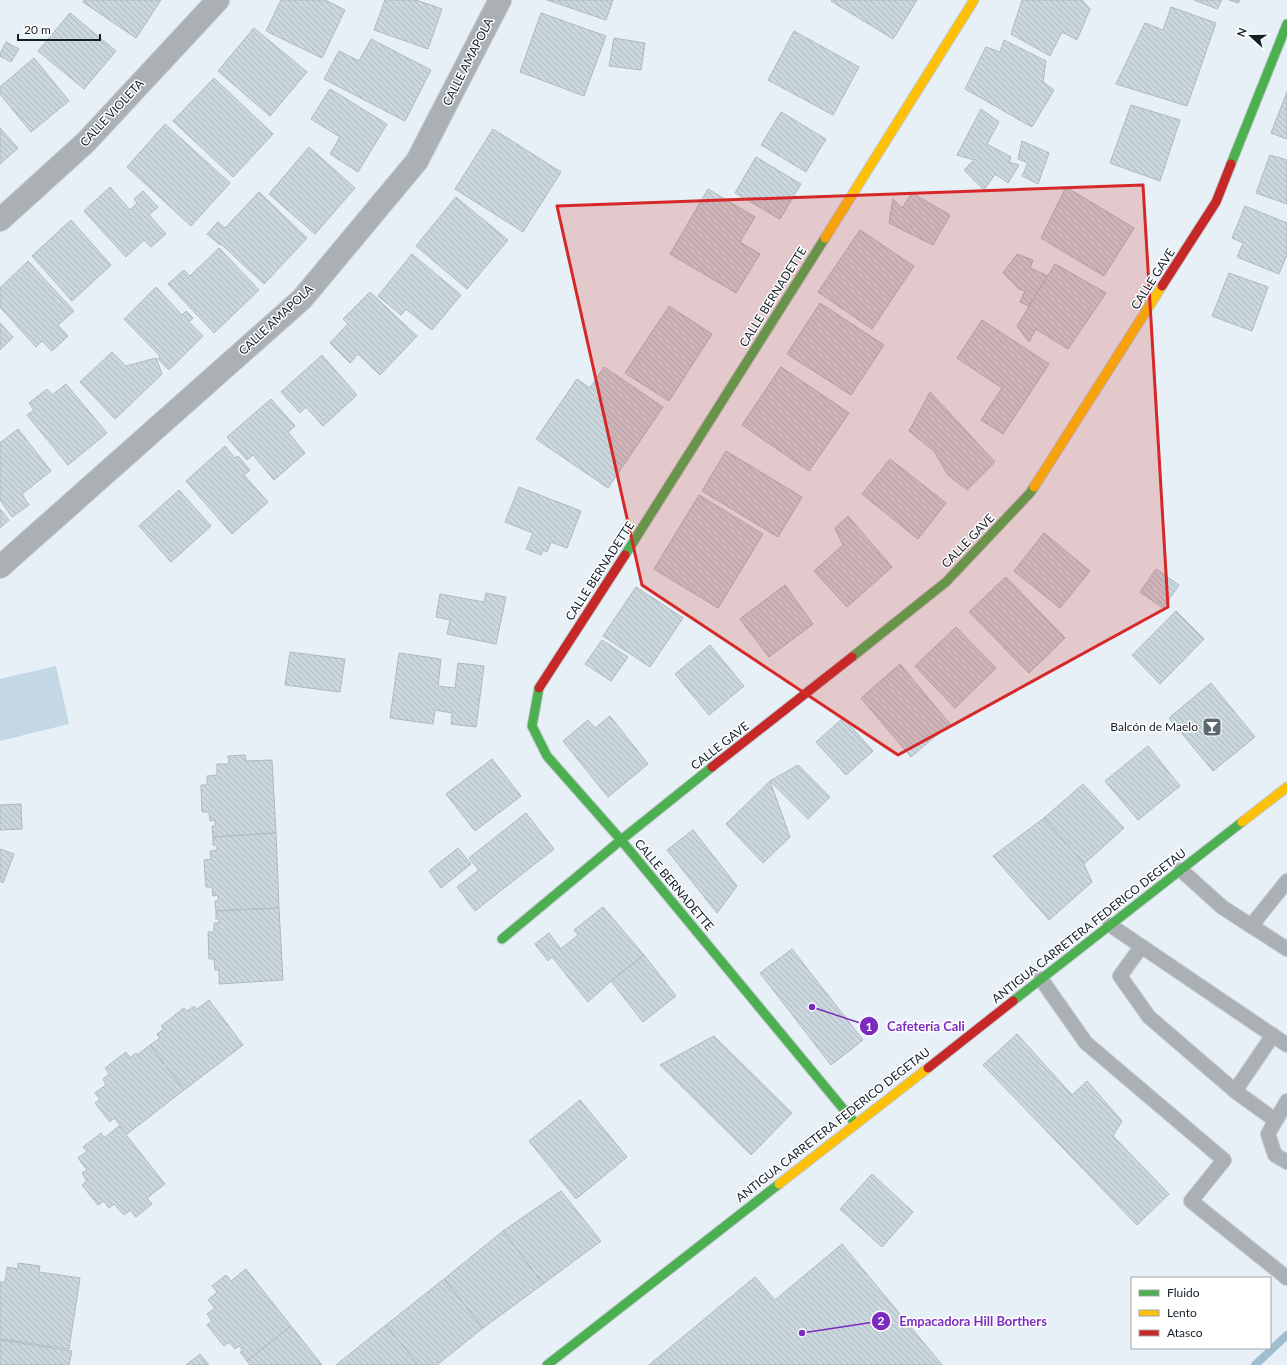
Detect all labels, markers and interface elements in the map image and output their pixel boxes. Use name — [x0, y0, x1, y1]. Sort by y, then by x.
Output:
street label: CALLE AMAPOLA — [439, 15, 497, 108]
scale bar — [18, 16, 100, 42]
north arrow — [1231, 16, 1271, 56]
text: 20 m — [24, 22, 51, 37]
text: N — [1234, 26, 1249, 39]
street label: CALLE VIOLETA — [77, 75, 147, 149]
street label: CALLE BERNADETTE — [736, 244, 809, 350]
street label: CALLE GAVE — [1127, 245, 1178, 312]
street label: CALLE AMAPOLA — [235, 281, 317, 358]
street label: CALLE GAVE — [938, 510, 997, 571]
street label: CALLE BERNADETTE — [562, 518, 637, 623]
bar icon: Balcón de Maelo — [1201, 716, 1223, 738]
street label: CALLE GAVE — [688, 718, 752, 773]
place label: Balcón de Maelo — [1110, 719, 1198, 734]
street label: CALLE BERNADETTE — [632, 836, 717, 934]
street label: ANTIGUA CARRETERA FEDERICO DEGETAU — [989, 845, 1189, 1006]
callout: Cafetería Cali — [859, 1014, 973, 1039]
text: Cafetería Cali — [887, 1018, 965, 1034]
text: 1 — [866, 1019, 873, 1034]
street label: ANTIGUA CARRETERA FEDERICO DEGETAU — [733, 1044, 933, 1205]
legend — [1131, 1277, 1271, 1349]
text: Fluido — [1167, 1285, 1200, 1300]
text: Lento — [1167, 1305, 1197, 1320]
callout: Empacadora Hill Borthers — [871, 1309, 1055, 1334]
text: 2 — [878, 1313, 885, 1328]
text: Empacadora Hill Borthers — [899, 1313, 1047, 1329]
text: Atasco — [1167, 1325, 1203, 1340]

